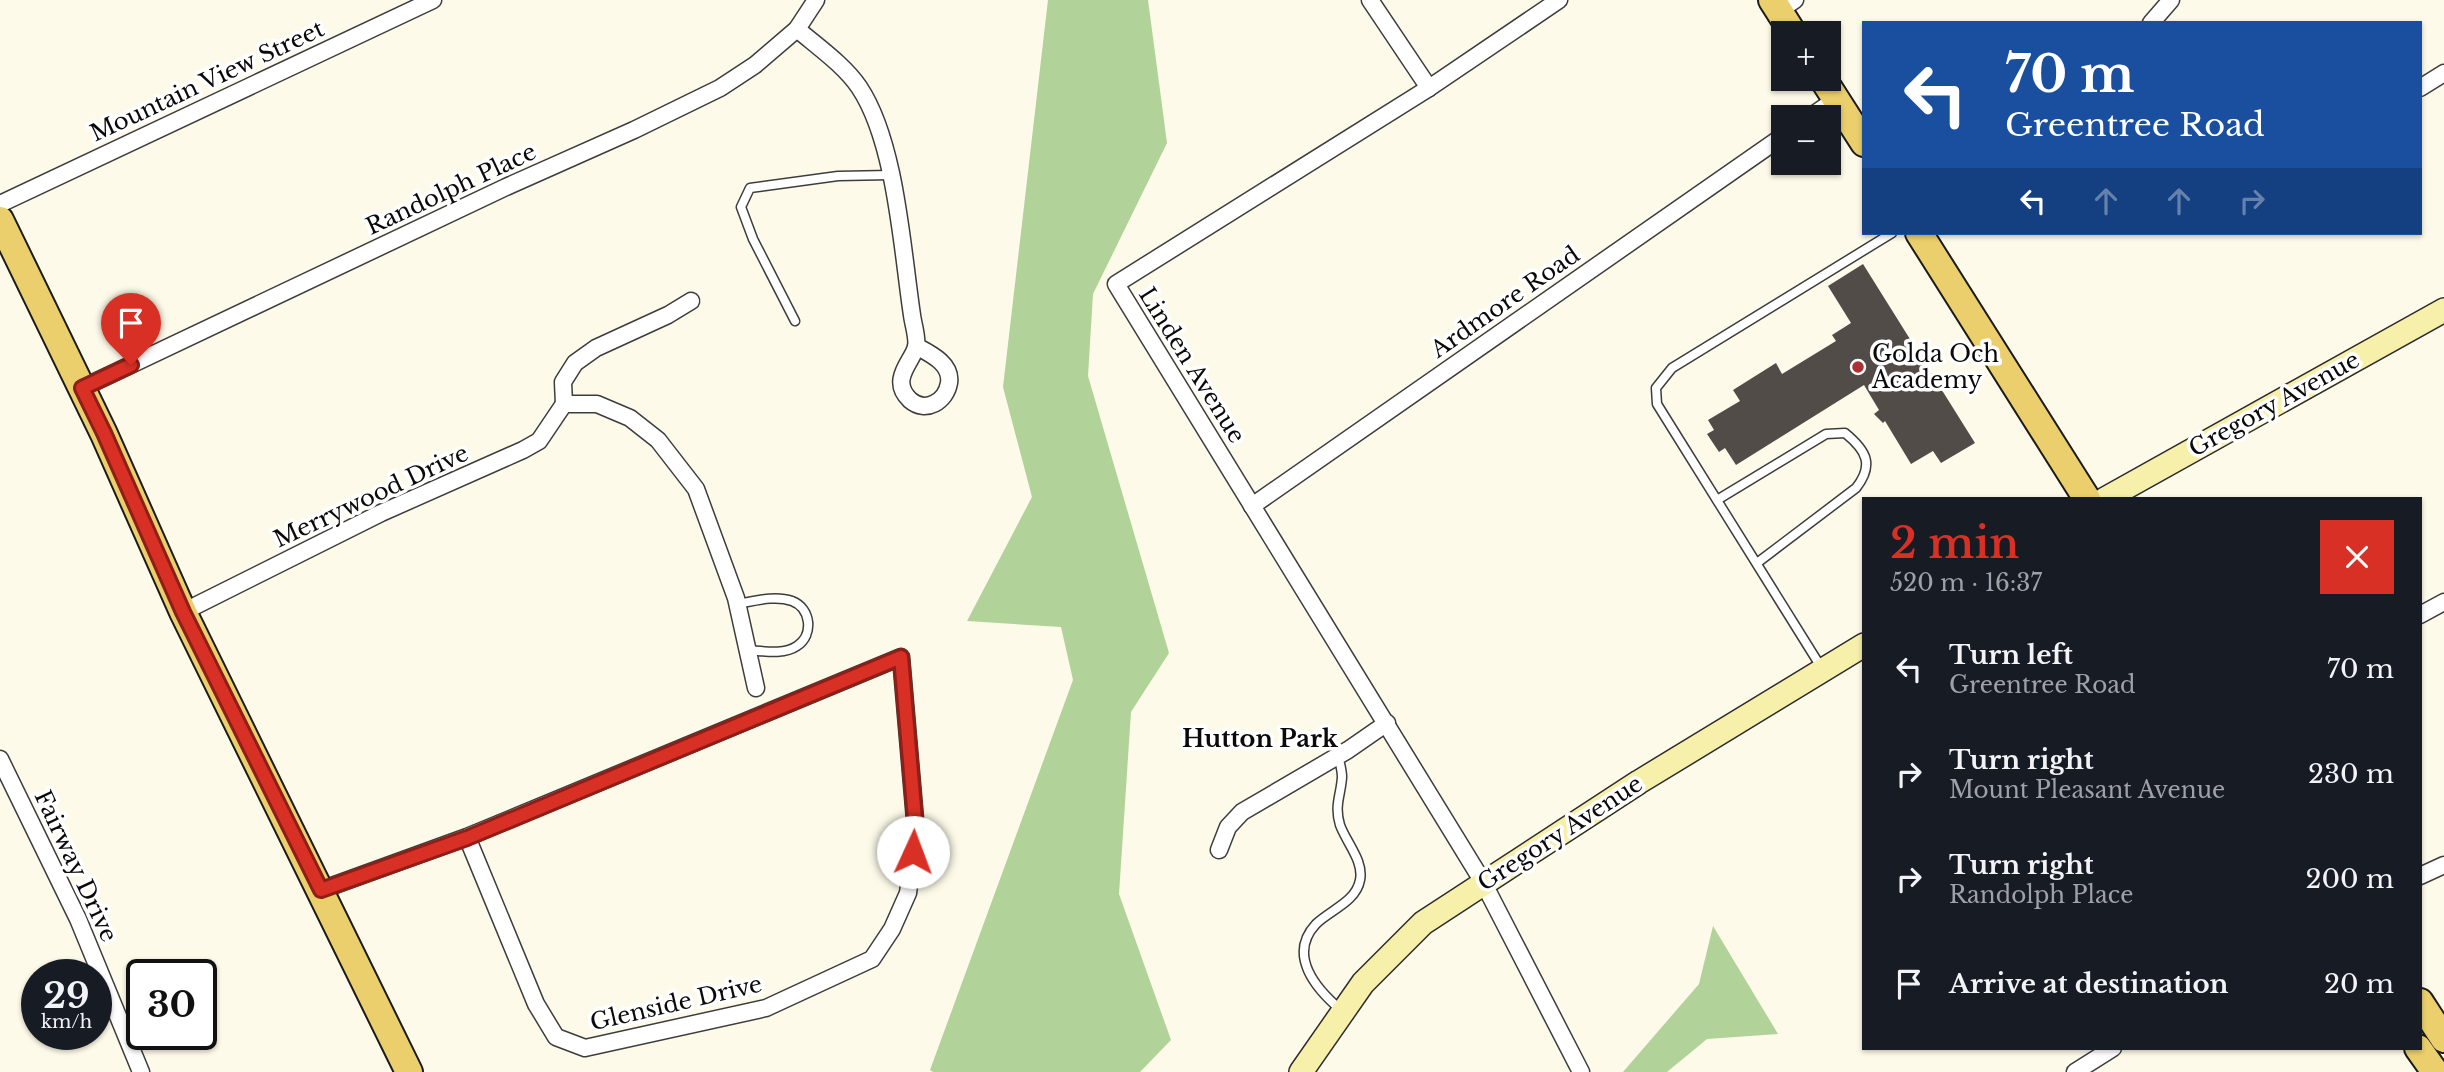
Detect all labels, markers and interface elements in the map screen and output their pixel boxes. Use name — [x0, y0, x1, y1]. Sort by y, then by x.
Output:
street label: Mountain View Street — [86, 14, 329, 148]
map controls — [1771, 21, 1841, 175]
button: + — [1771, 21, 1841, 91]
text: 70 m — [2005, 44, 2135, 105]
icon: left — [1890, 49, 1981, 140]
button: − — [1771, 105, 1841, 175]
text: Greentree Road — [2005, 105, 2265, 145]
street label: Randolph Place — [362, 137, 540, 241]
icon: left — [2014, 182, 2052, 220]
icon: ahead — [2087, 182, 2125, 220]
icon: ahead — [2160, 182, 2198, 220]
icon: right — [2233, 182, 2271, 220]
street label: Ardmore Road — [1424, 240, 1585, 364]
street label: Linden Avenue — [1133, 282, 1251, 448]
pin — [101, 293, 161, 365]
icon: arrive — [112, 304, 150, 342]
place label: Golda Och Academy — [1871, 340, 1999, 394]
street label: Gregory Avenue — [2184, 345, 2364, 463]
marker: Golda Och Academy — [1850, 359, 1866, 375]
street label: Merrywood Drive — [269, 439, 473, 553]
text: 2 min — [1890, 517, 2019, 569]
button: close — [2320, 520, 2394, 594]
text: 520 m · 16:37 — [1890, 569, 2042, 597]
text: Turn left — [1949, 639, 2073, 671]
icon: left — [1890, 650, 1928, 688]
text: 70 m — [2327, 653, 2394, 685]
text: Greentree Road — [1949, 671, 2136, 699]
district label: Hutton Park — [1182, 724, 1339, 753]
text: Turn right — [1949, 744, 2094, 776]
icon: right — [1890, 755, 1928, 793]
text: 230 m — [2308, 758, 2394, 790]
street label: Gregory Avenue — [1472, 769, 1648, 897]
text: Mount Pleasant Avenue — [1949, 776, 2225, 804]
street label: Fairway Drive — [29, 786, 123, 946]
position arrow — [876, 815, 950, 889]
text: Turn right — [1949, 849, 2094, 881]
icon: right — [1890, 860, 1928, 898]
text: 200 m — [2305, 863, 2394, 895]
text: Randolph Place — [1949, 881, 2133, 909]
speed limit sign: 30 — [126, 959, 217, 1050]
icon: arrive — [1890, 965, 1928, 1003]
text: Arrive at destination — [1949, 968, 2229, 1000]
text: 20 m — [2324, 968, 2394, 1000]
street label: Glenside Drive — [587, 970, 765, 1036]
text: 29 — [43, 974, 90, 1017]
text: km/h — [41, 1011, 92, 1033]

